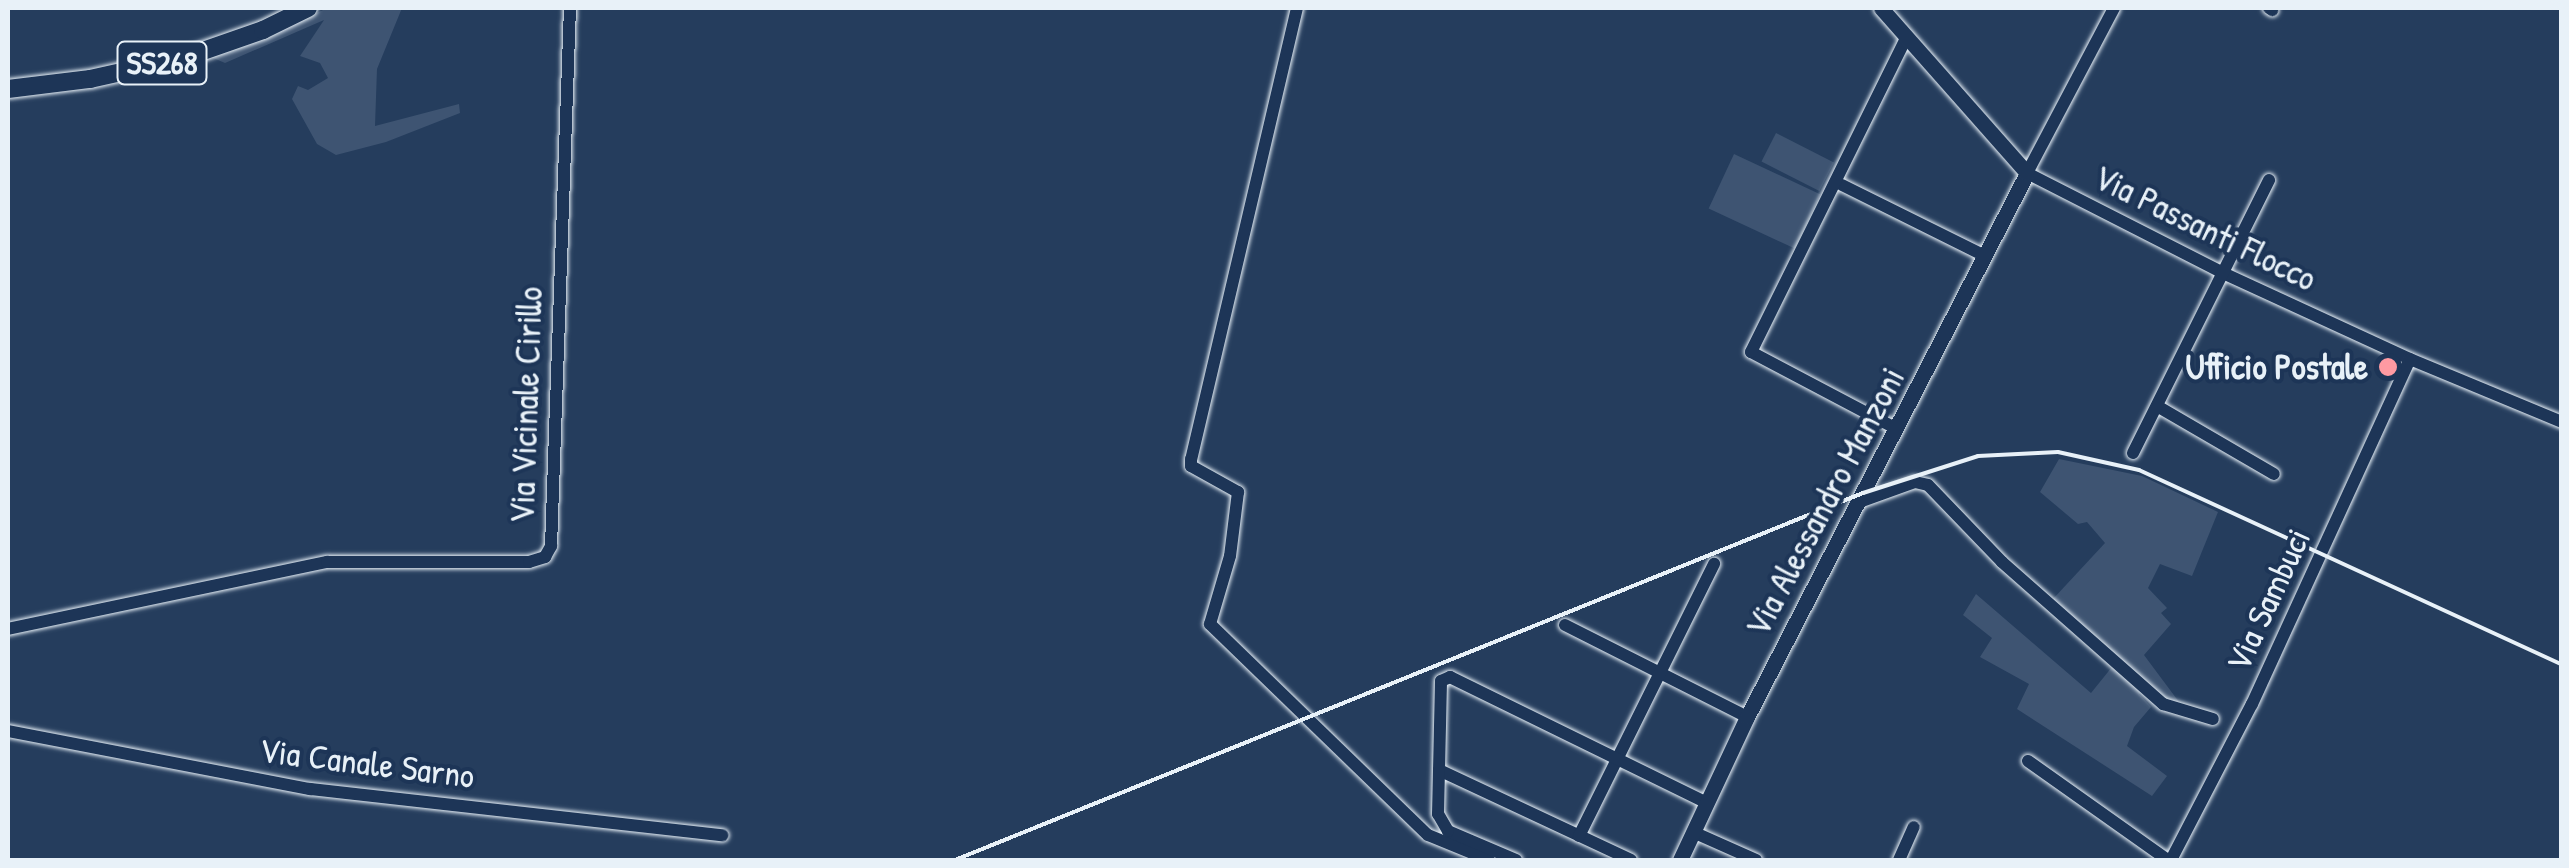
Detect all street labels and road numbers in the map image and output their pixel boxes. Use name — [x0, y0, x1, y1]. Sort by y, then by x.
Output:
road number: SS268 — [114, 36, 210, 90]
street label: Via Passanti Flocco — [2087, 156, 2323, 300]
street label: Via Vicinale Cirillo — [501, 286, 551, 524]
street label: Via Alessandro Manzoni — [1736, 360, 1914, 644]
street label: Via Sambuci — [2217, 522, 2319, 678]
street label: Via Canale Sarno — [257, 729, 477, 797]

